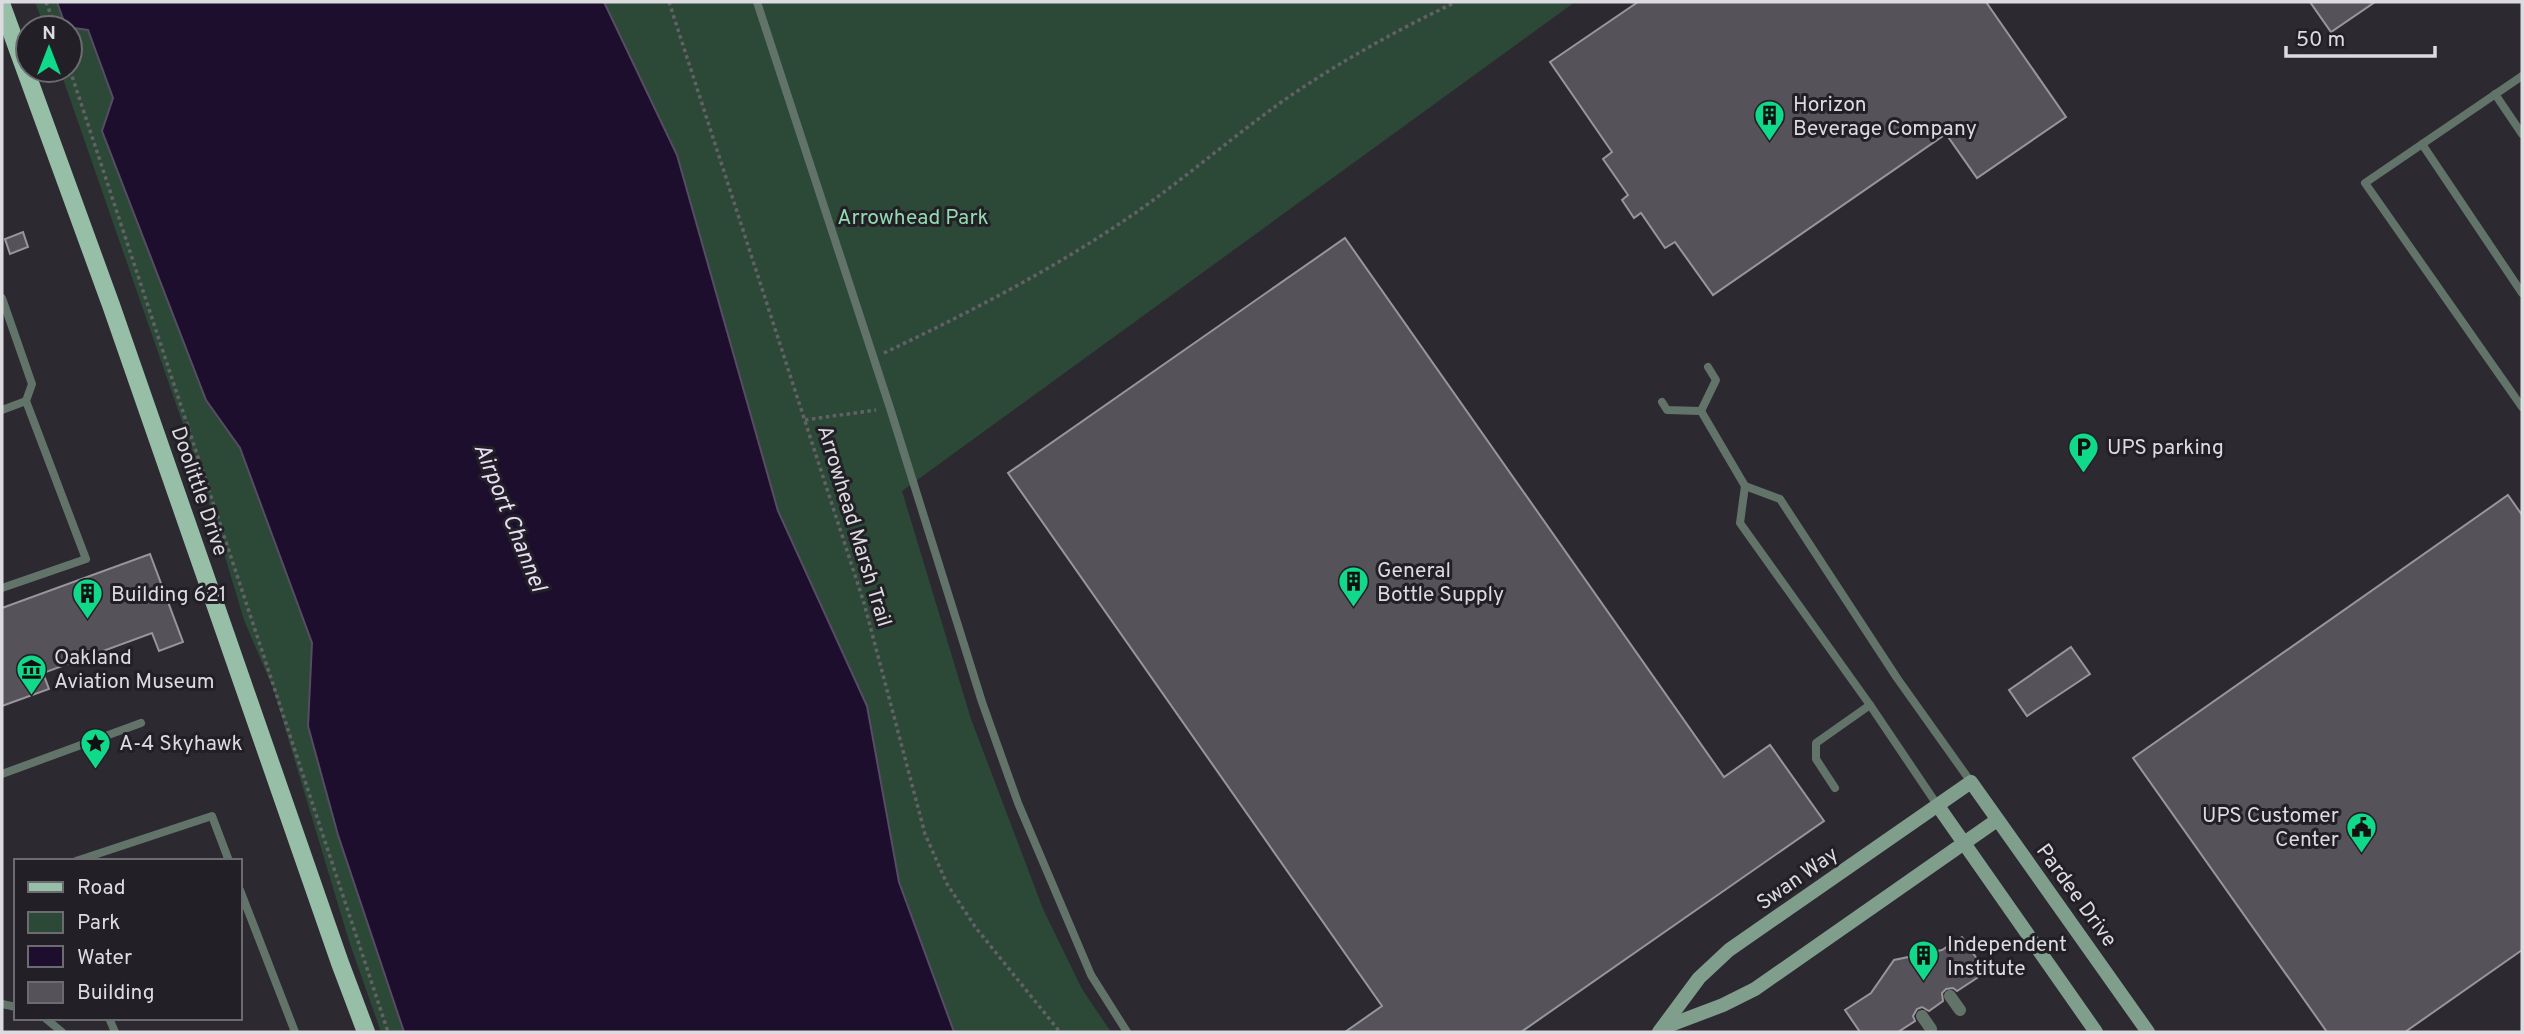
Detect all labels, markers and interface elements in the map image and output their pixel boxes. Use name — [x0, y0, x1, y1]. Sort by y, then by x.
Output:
north arrow — [14, 14, 84, 84]
scale bar — [2286, 14, 2435, 58]
text: N — [42, 22, 56, 46]
text: 50 m — [2296, 27, 2345, 54]
place label: Horizon Beverage Company — [1793, 92, 1977, 143]
building icon: Horizon Beverage Company — [1753, 99, 1787, 143]
park label: Arrowhead Park — [837, 205, 989, 232]
street label: Arrowhead Marsh Trail — [810, 422, 897, 630]
street label: Doolittle Drive — [164, 423, 233, 560]
parking icon: UPS parking — [2067, 430, 2101, 474]
place label: UPS parking — [2107, 435, 2224, 462]
water label: Airport Channel — [466, 439, 552, 598]
place label: General Bottle Supply — [1377, 558, 1504, 609]
building icon: General Bottle Supply — [1337, 565, 1371, 609]
building icon: Building 621 — [71, 577, 105, 621]
place label: Building 621 — [111, 582, 227, 609]
place label: Oakland Aviation Museum — [54, 645, 215, 696]
museum icon: Oakland Aviation Museum — [14, 652, 48, 696]
place icon: A-4 Skyhawk — [79, 726, 113, 770]
place label: A-4 Skyhawk — [119, 731, 243, 758]
place label: UPS Customer Center — [2202, 803, 2339, 854]
public building icon: UPS Customer Center — [2345, 810, 2379, 854]
street label: Pardee Drive — [2029, 839, 2122, 953]
street label: Swan Way — [1752, 841, 1844, 917]
legend — [14, 859, 242, 1020]
text: Road — [77, 875, 126, 902]
text: Park — [77, 910, 120, 937]
place label: Independent Institute — [1947, 932, 2067, 983]
building icon: Independent Institute — [1907, 939, 1941, 983]
text: Water — [77, 945, 132, 972]
text: Building — [77, 980, 155, 1007]

